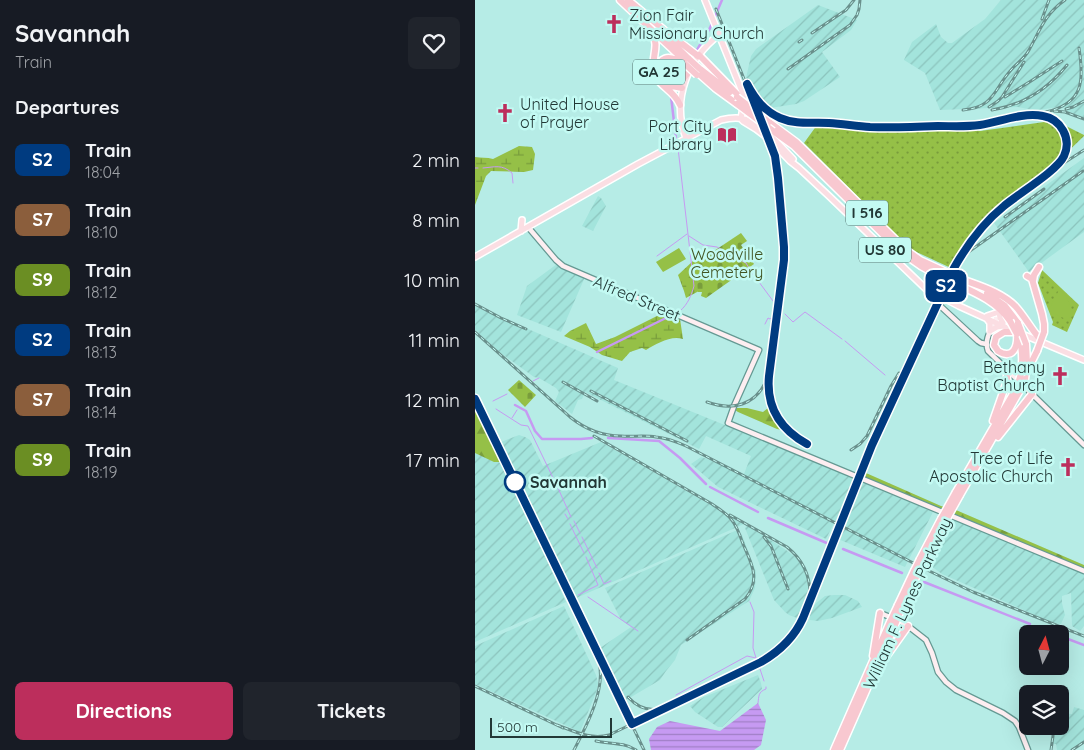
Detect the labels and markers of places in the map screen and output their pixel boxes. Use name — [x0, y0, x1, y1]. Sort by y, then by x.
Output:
place label: Zion Fair Missionary Church — [629, 5, 764, 43]
church icon: Zion Fair Missionary Church — [603, 13, 625, 35]
place label: United House of Prayer — [520, 94, 619, 132]
church icon: United House of Prayer — [494, 102, 516, 124]
place label: Port City Library — [649, 116, 712, 154]
library icon: Port City Library — [716, 124, 738, 146]
place label: Bethany Baptist Church — [937, 357, 1045, 395]
church icon: Bethany Baptist Church — [1049, 365, 1071, 387]
place label: Tree of Life Apostolic Church — [929, 448, 1053, 486]
church icon: Tree of Life Apostolic Church — [1057, 456, 1079, 478]
marker: Savannah — [504, 471, 526, 493]
place label: Savannah — [530, 472, 607, 492]

